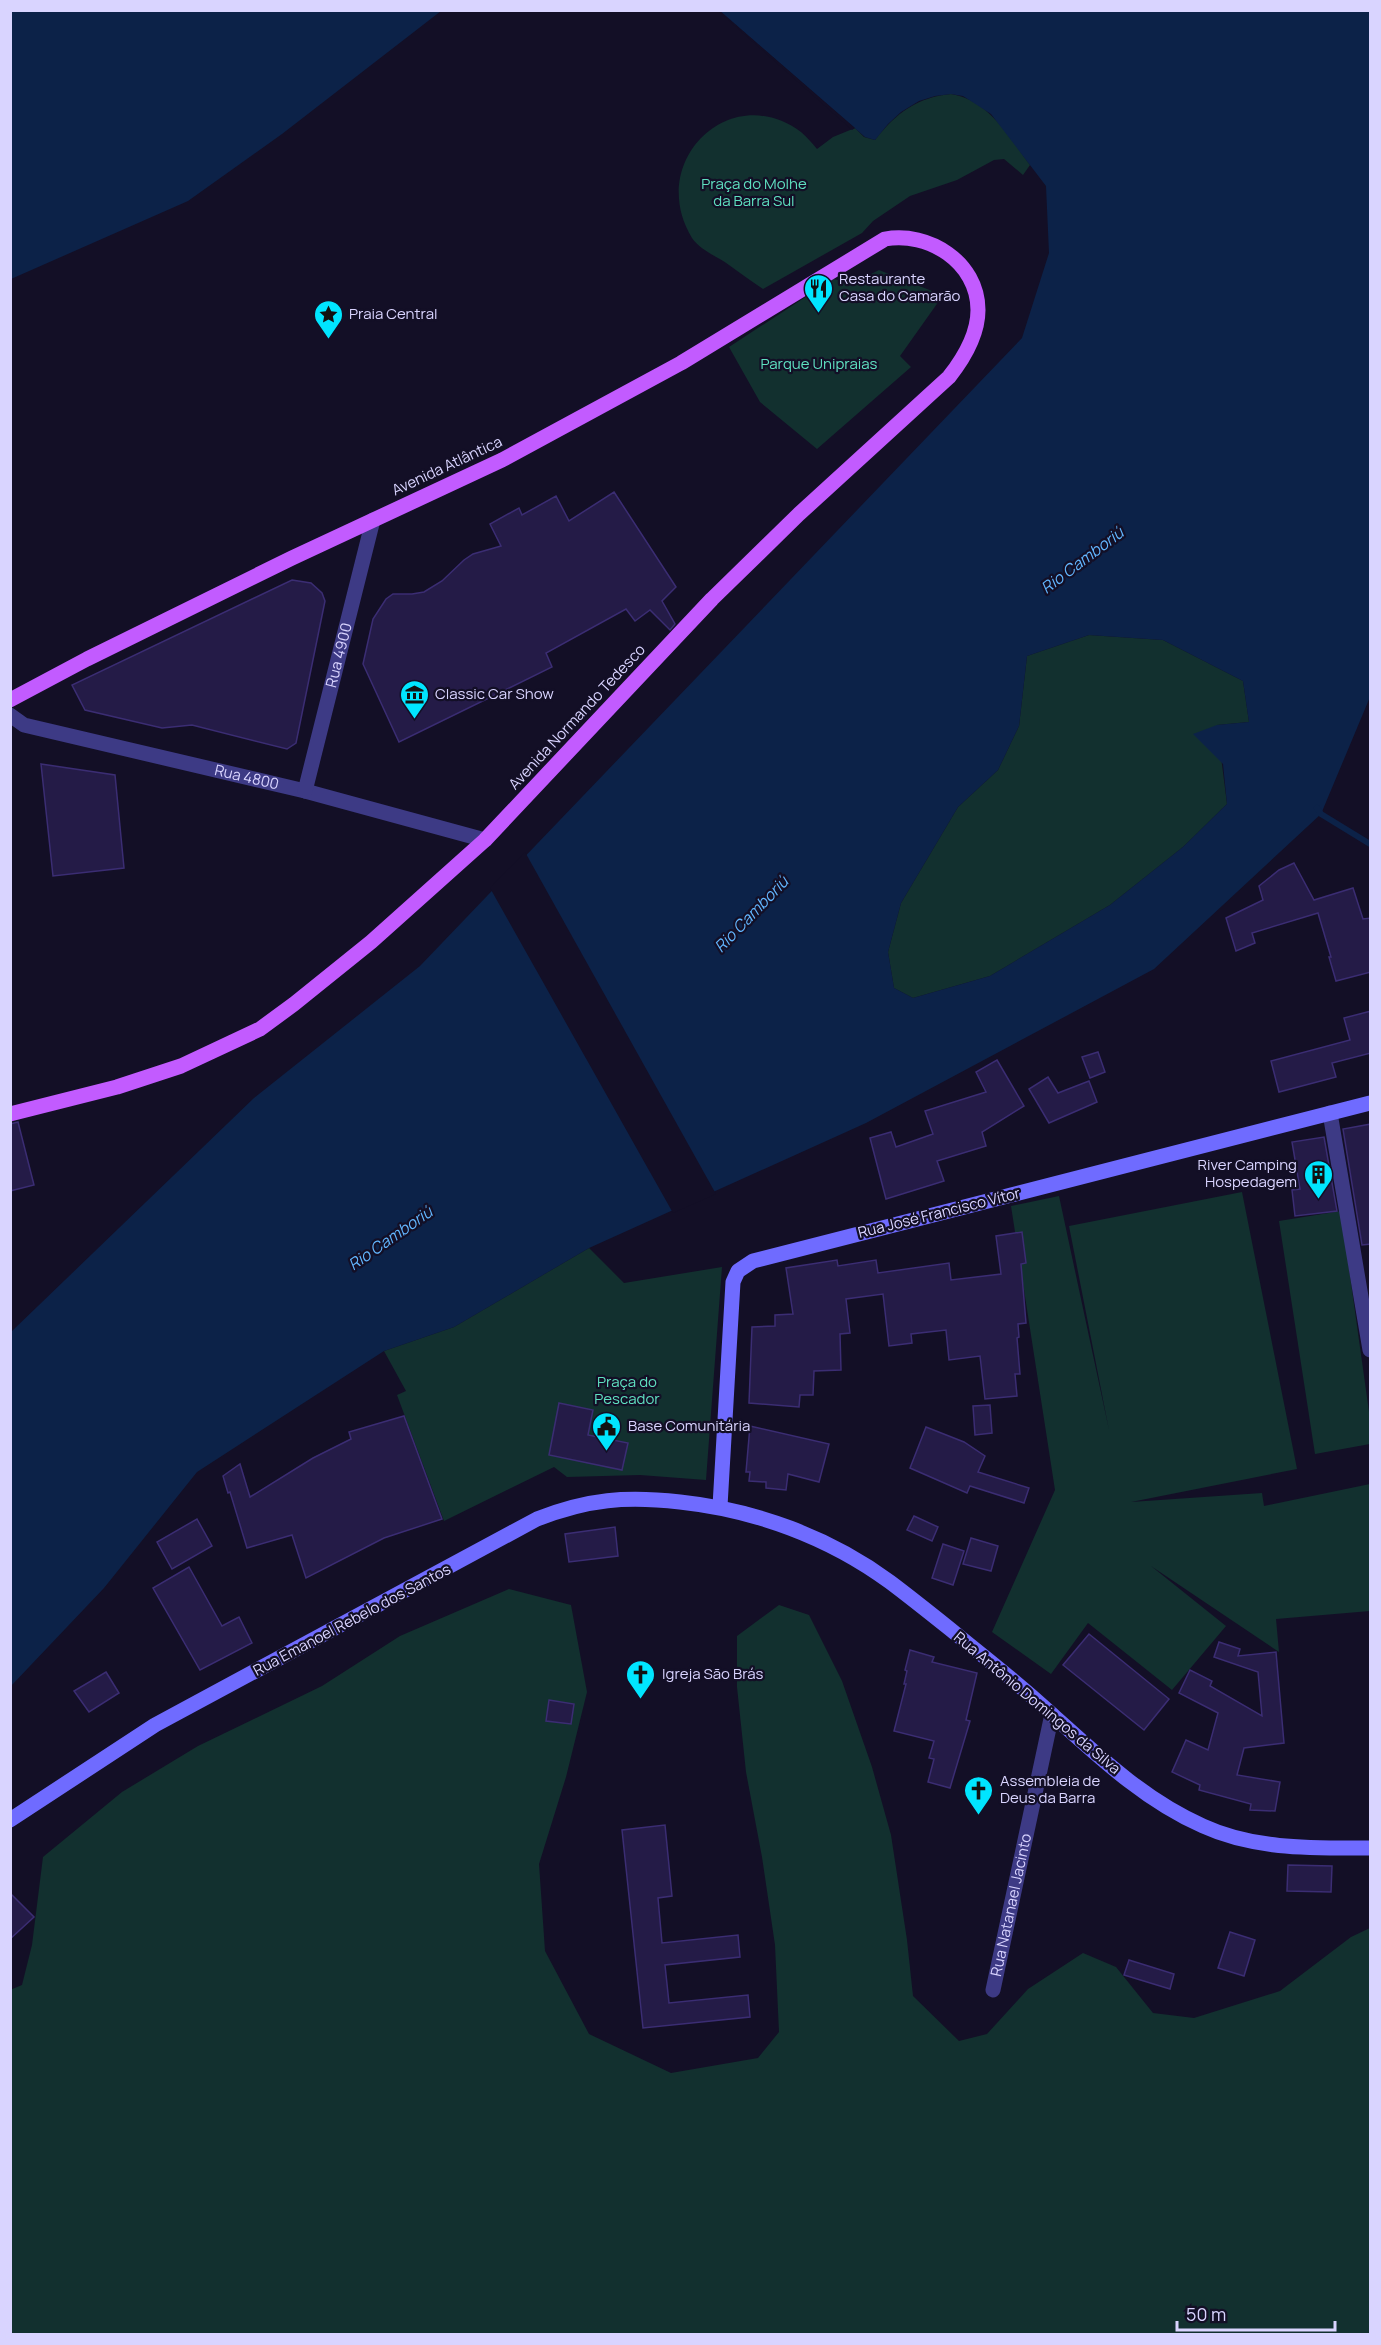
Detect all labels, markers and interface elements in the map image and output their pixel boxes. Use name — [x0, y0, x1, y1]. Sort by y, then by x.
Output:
park label: Praça do Molhe da Barra Sul — [701, 173, 807, 211]
place label: Restaurante Casa do Camarão — [839, 268, 961, 306]
restaurant icon: Restaurante Casa do Camarão — [802, 272, 834, 314]
place icon: Praia Central — [312, 298, 344, 340]
place label: Praia Central — [349, 303, 437, 324]
park label: Parque Unipraias — [761, 353, 878, 374]
street label: Avenida Atlântica — [388, 431, 505, 500]
water label: Rio Camboriú — [1036, 521, 1129, 598]
street label: Rua 4900 — [320, 620, 357, 690]
street label: Avenida Normando Tedesco — [504, 639, 650, 794]
museum icon: Classic Car Show — [398, 678, 430, 720]
place label: Classic Car Show — [435, 683, 554, 704]
street label: Rua 4800 — [213, 759, 281, 795]
water label: Rio Camboriú — [709, 870, 794, 957]
place label: River Camping Hospedagem — [1198, 1154, 1297, 1192]
building icon: River Camping Hospedagem — [1302, 1158, 1334, 1200]
street label: Rua José Francisco Vítor — [856, 1182, 1023, 1243]
water label: Rio Camboriú — [343, 1200, 438, 1275]
park label: Praça do Pescador — [594, 1371, 660, 1409]
public building icon: Base Comunitária — [591, 1410, 623, 1452]
place label: Base Comunitária — [628, 1415, 750, 1436]
street label: Rua Emanoel Rebelo dos Santos — [249, 1558, 454, 1681]
street label: Rua Antônio Domingos da Silva — [950, 1627, 1125, 1779]
church icon: Igreja São Brás — [625, 1658, 657, 1700]
place label: Igreja São Brás — [662, 1663, 764, 1684]
place label: Assembleia de Deus da Barra — [1000, 1770, 1100, 1808]
church icon: Assembleia de Deus da Barra — [963, 1774, 995, 1816]
street label: Rua Natanael Jacinto — [985, 1831, 1036, 1978]
scale bar — [1177, 2294, 1334, 2332]
text: 50 m — [1186, 2302, 1226, 2326]

